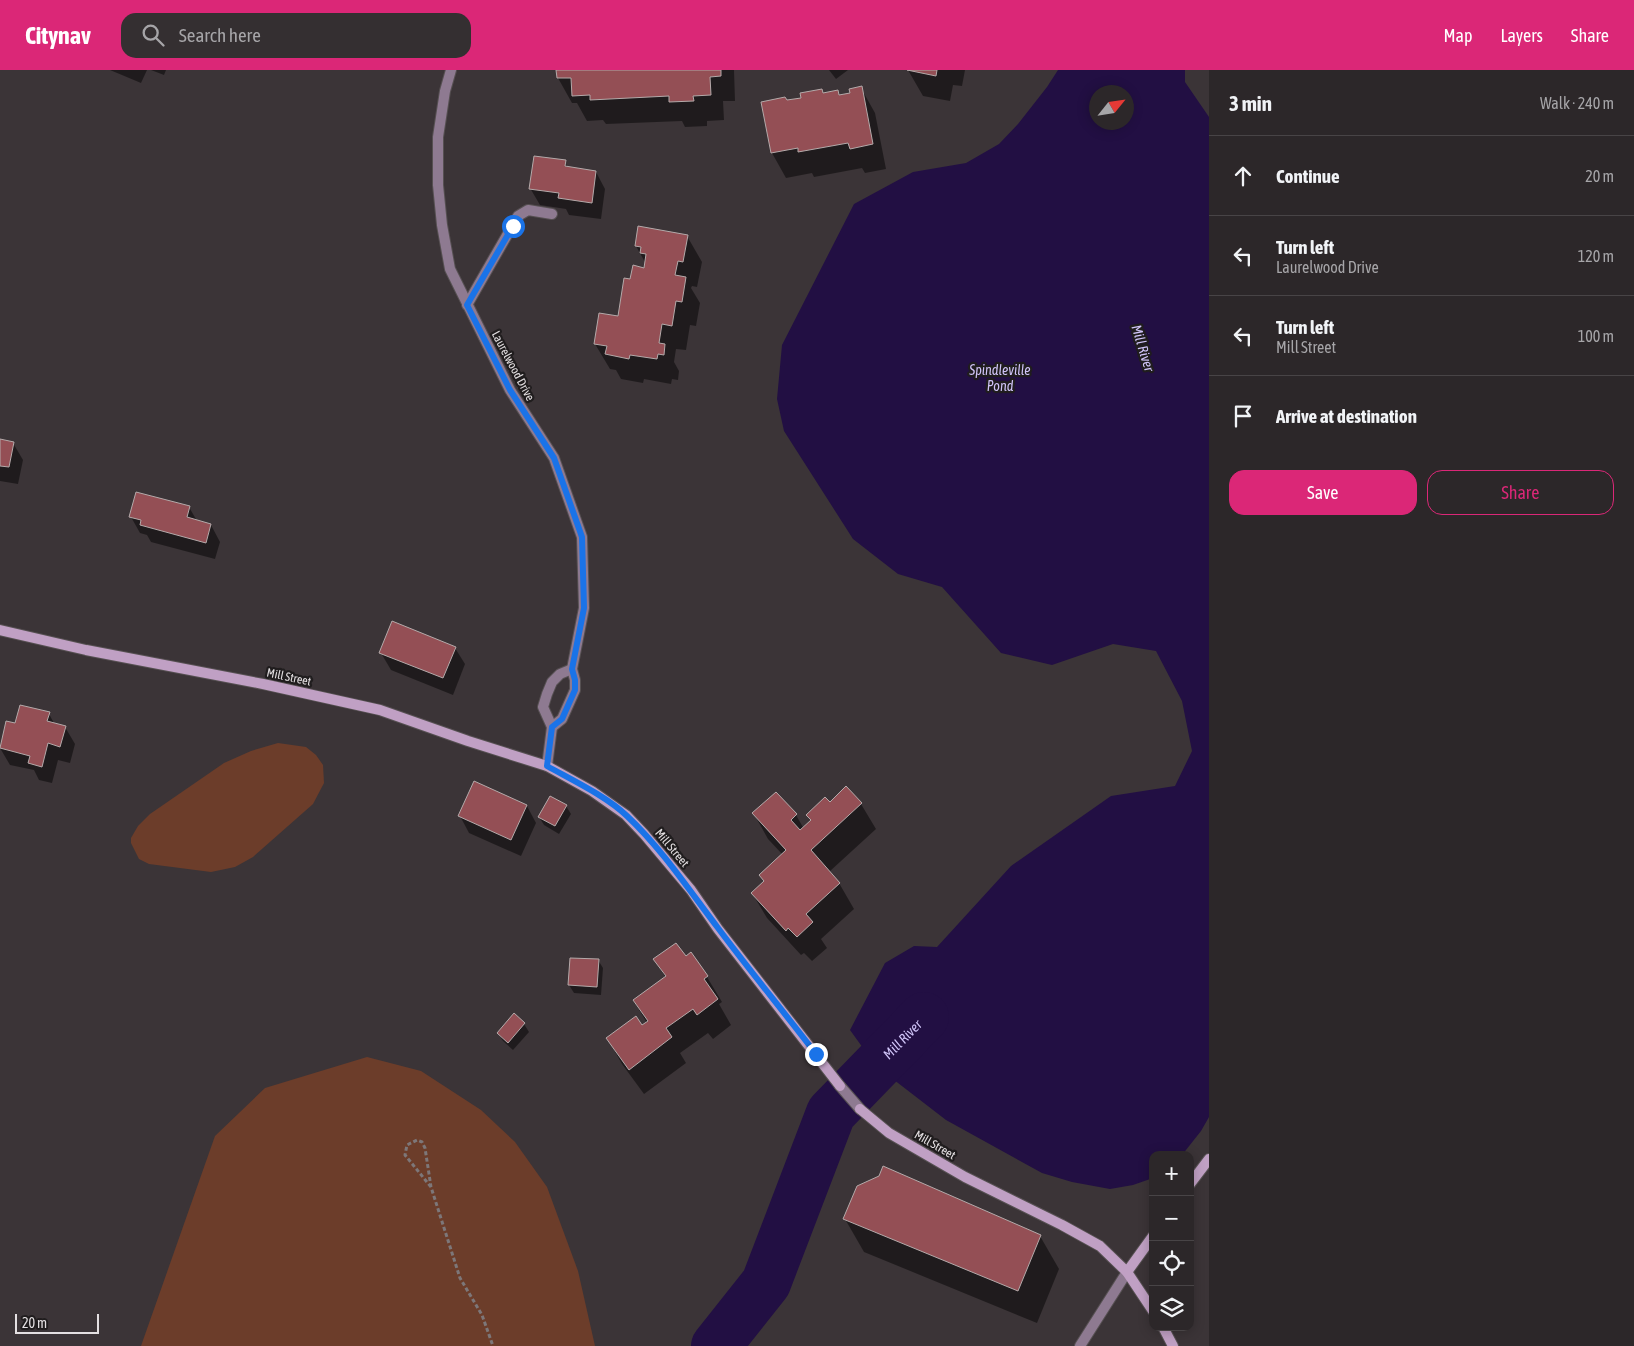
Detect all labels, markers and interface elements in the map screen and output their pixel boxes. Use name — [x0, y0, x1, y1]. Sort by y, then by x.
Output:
search box — [121, 13, 471, 58]
icon: search — [139, 21, 167, 49]
text: Citynav — [25, 22, 91, 49]
text: Search here — [179, 24, 261, 46]
text: Map — [1443, 25, 1472, 46]
text: Layers — [1500, 25, 1543, 46]
text: Share — [1571, 25, 1609, 46]
north arrow — [1089, 85, 1134, 130]
text: 3 min — [1229, 91, 1272, 115]
text: Walk · 240 m — [1540, 94, 1614, 112]
icon: ahead — [1229, 162, 1257, 190]
text: Continue — [1276, 165, 1340, 187]
text: 20 m — [1585, 167, 1614, 185]
route start — [502, 215, 525, 238]
text: Turn left — [1276, 236, 1334, 258]
icon: left — [1229, 242, 1257, 270]
text: 120 m — [1578, 247, 1614, 265]
text: Laurelwood Drive — [1276, 258, 1379, 276]
text: Turn left — [1276, 316, 1334, 338]
icon: left — [1229, 322, 1257, 350]
water label: Mill River — [1128, 323, 1158, 374]
text: 100 m — [1578, 327, 1614, 345]
street label: Laurelwood Drive — [489, 329, 537, 403]
text: Mill Street — [1276, 338, 1336, 356]
water label: Spindleville Pond — [968, 362, 1031, 394]
icon: arrive — [1229, 402, 1257, 430]
text: Arrive at destination — [1276, 405, 1417, 427]
button: Save — [1229, 470, 1417, 515]
button: Share — [1427, 470, 1614, 515]
street label: Mill Street — [265, 665, 313, 689]
street label: Mill Street — [652, 826, 692, 870]
water label: Mill River — [880, 1016, 926, 1062]
route end — [805, 1043, 828, 1066]
street label: Mill Street — [912, 1128, 959, 1163]
map controls — [1149, 1151, 1194, 1331]
button: + — [1149, 1151, 1194, 1196]
button: − — [1149, 1196, 1194, 1241]
button: locate — [1149, 1241, 1194, 1286]
button: layers — [1149, 1286, 1194, 1331]
scale bar — [15, 1311, 99, 1334]
text: 20 m — [22, 1315, 47, 1331]

